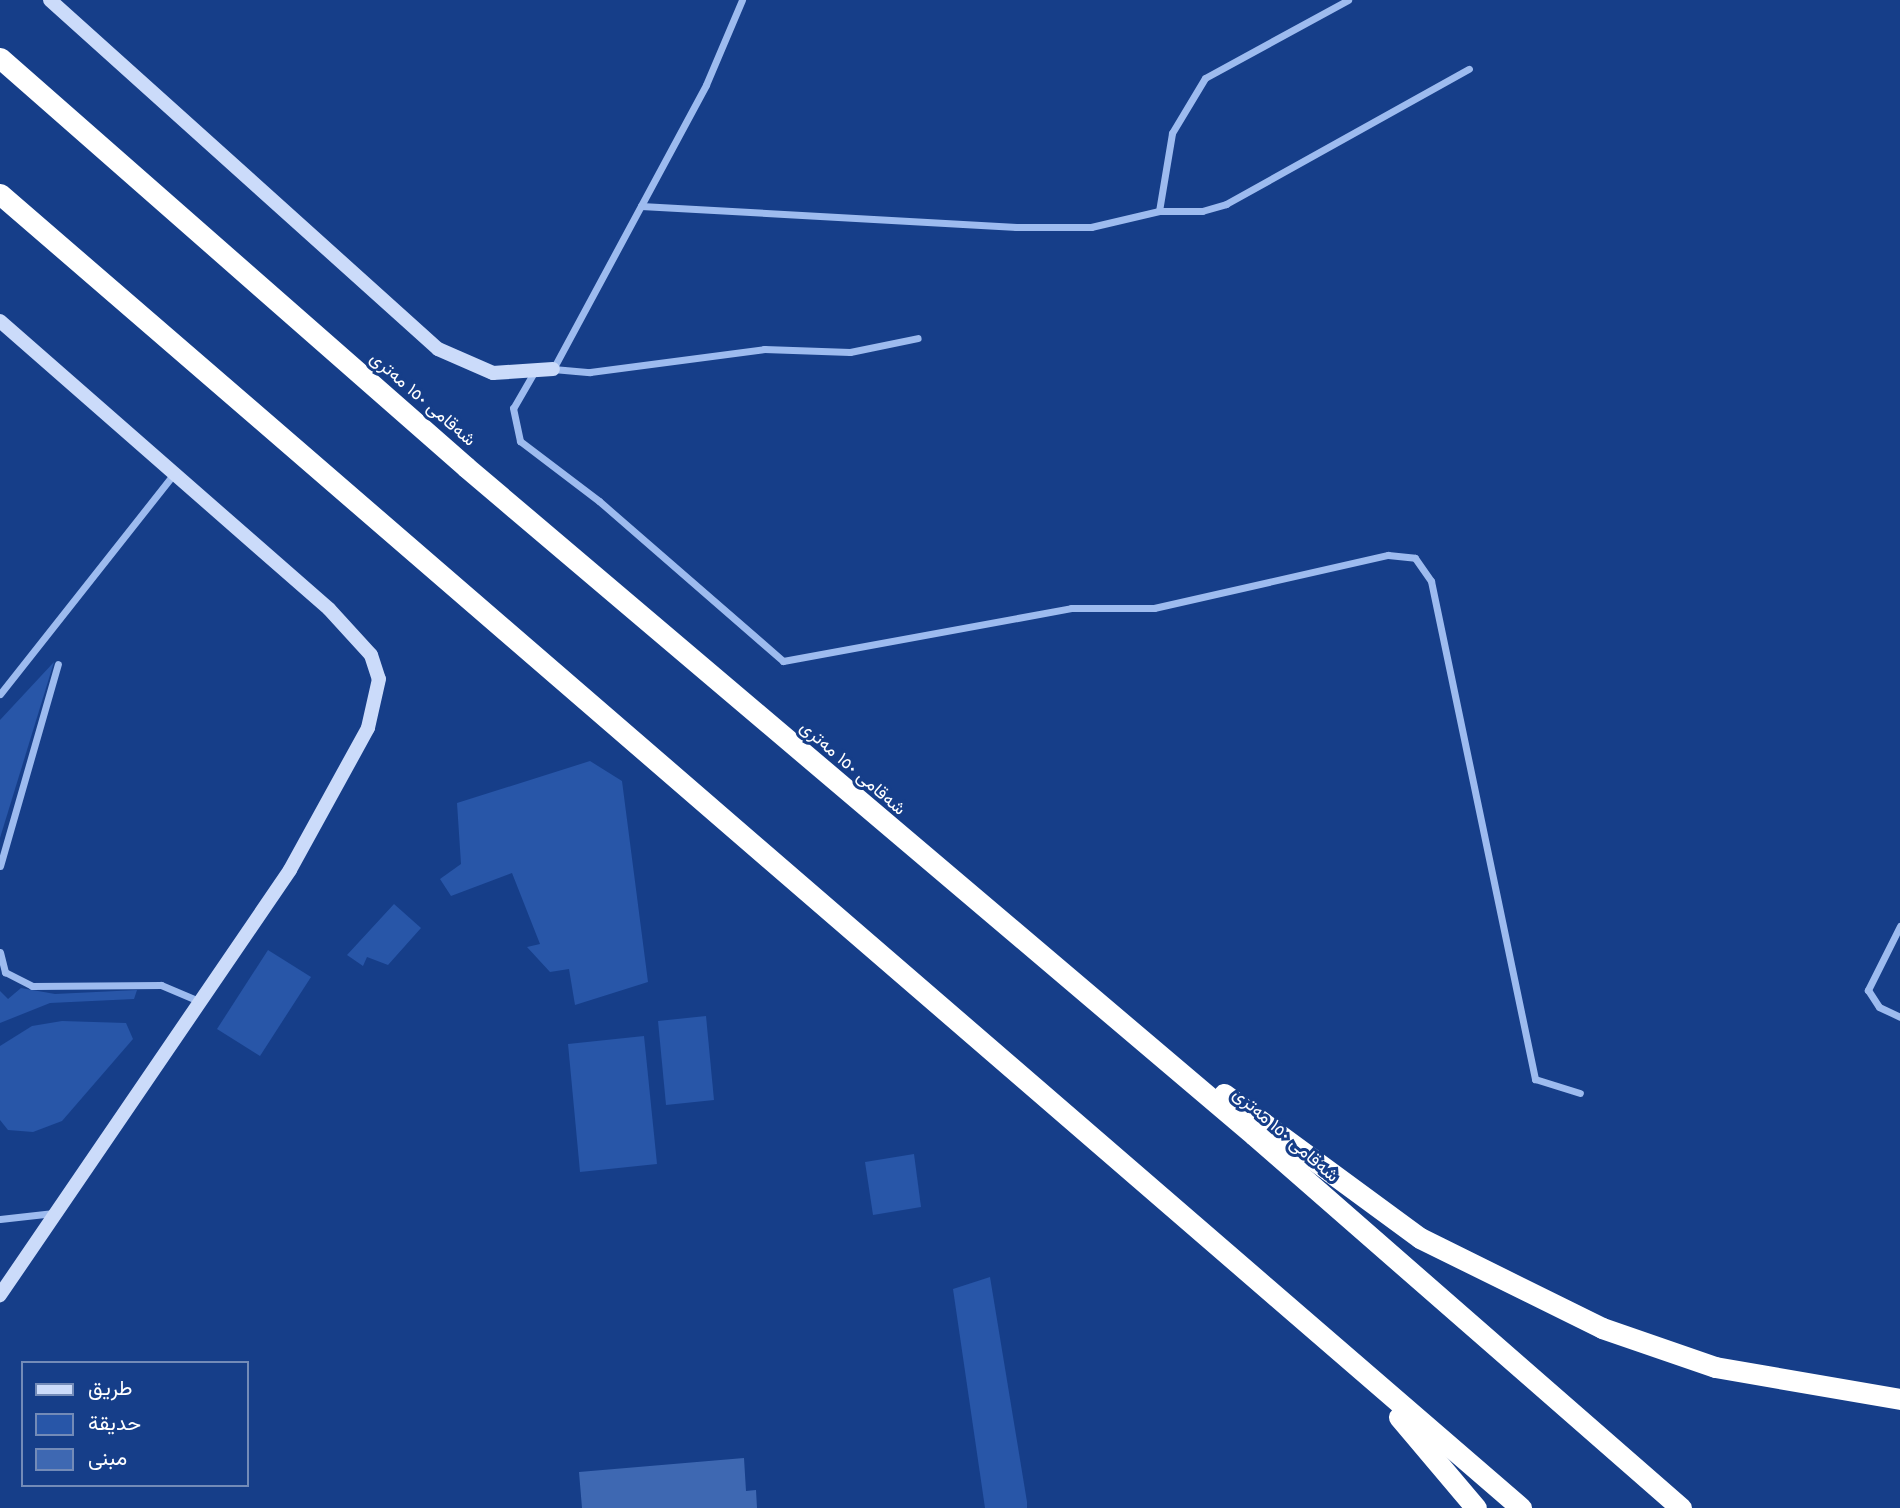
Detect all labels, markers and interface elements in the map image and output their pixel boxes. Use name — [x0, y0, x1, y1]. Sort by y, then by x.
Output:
street label: شەقامی ١٥٠ مەتری — [366, 347, 480, 451]
street label: شەقامی ١٥٠ مەتری — [796, 716, 910, 820]
street label: شەقامی ١٥٠ مەتری — [1229, 1083, 1343, 1187]
legend — [21, 1361, 248, 1487]
text: طريق — [88, 1376, 133, 1401]
text: حديقة — [88, 1411, 141, 1436]
text: مبنى — [88, 1446, 127, 1471]

